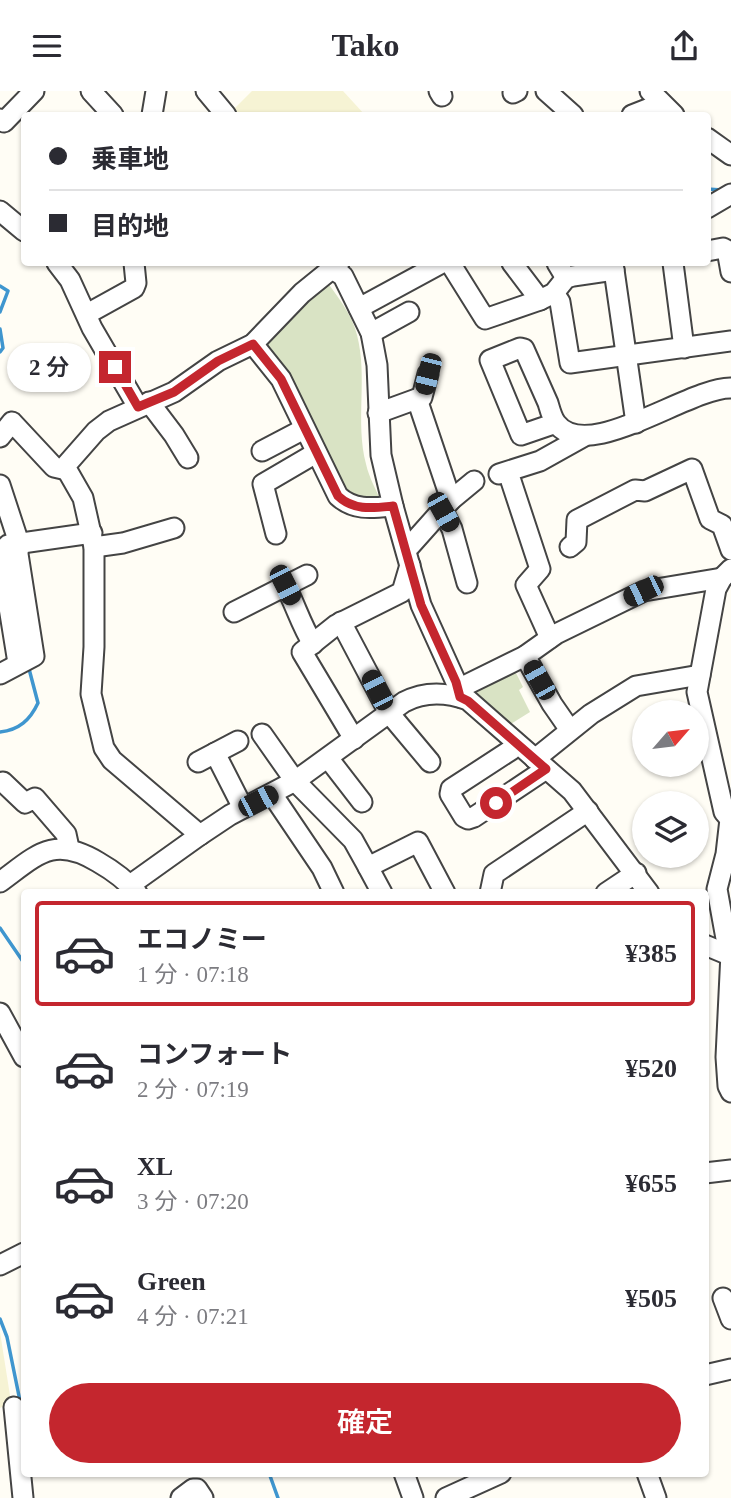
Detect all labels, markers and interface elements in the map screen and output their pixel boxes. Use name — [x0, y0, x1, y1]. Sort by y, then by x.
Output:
icon: menu — [28, 27, 66, 65]
text: Tako — [331, 27, 400, 63]
icon: share — [665, 27, 703, 65]
text: 乗車地 — [91, 145, 169, 174]
text: 目的地 — [91, 212, 169, 241]
callout: 2 分 — [6, 343, 90, 391]
route end — [99, 351, 131, 383]
car — [413, 351, 444, 397]
text: 2 分 — [29, 355, 69, 380]
car — [424, 489, 463, 535]
car — [267, 562, 304, 608]
car — [620, 572, 667, 610]
car — [520, 657, 559, 703]
car — [359, 667, 396, 713]
north arrow — [632, 700, 709, 777]
map controls — [632, 700, 709, 868]
car — [235, 782, 282, 820]
route start — [480, 787, 512, 819]
button: layers — [632, 791, 709, 868]
icon: car — [53, 922, 116, 985]
text: エコノミー — [137, 925, 267, 954]
text: ¥385 — [625, 939, 677, 968]
text: 1 分 · 07:18 — [137, 962, 249, 987]
icon: car — [53, 1037, 116, 1100]
text: コンフォート — [137, 1040, 292, 1069]
text: ¥520 — [625, 1054, 677, 1083]
text: 2 分 · 07:19 — [137, 1077, 249, 1102]
icon: car — [53, 1152, 116, 1215]
text: XL — [137, 1152, 173, 1181]
text: ¥655 — [625, 1169, 677, 1198]
text: 3 分 · 07:20 — [137, 1189, 249, 1214]
icon: car — [53, 1267, 116, 1330]
text: Green — [137, 1267, 206, 1296]
text: ¥505 — [625, 1284, 677, 1313]
text: 4 分 · 07:21 — [137, 1304, 249, 1329]
button: 確定 — [49, 1383, 681, 1463]

